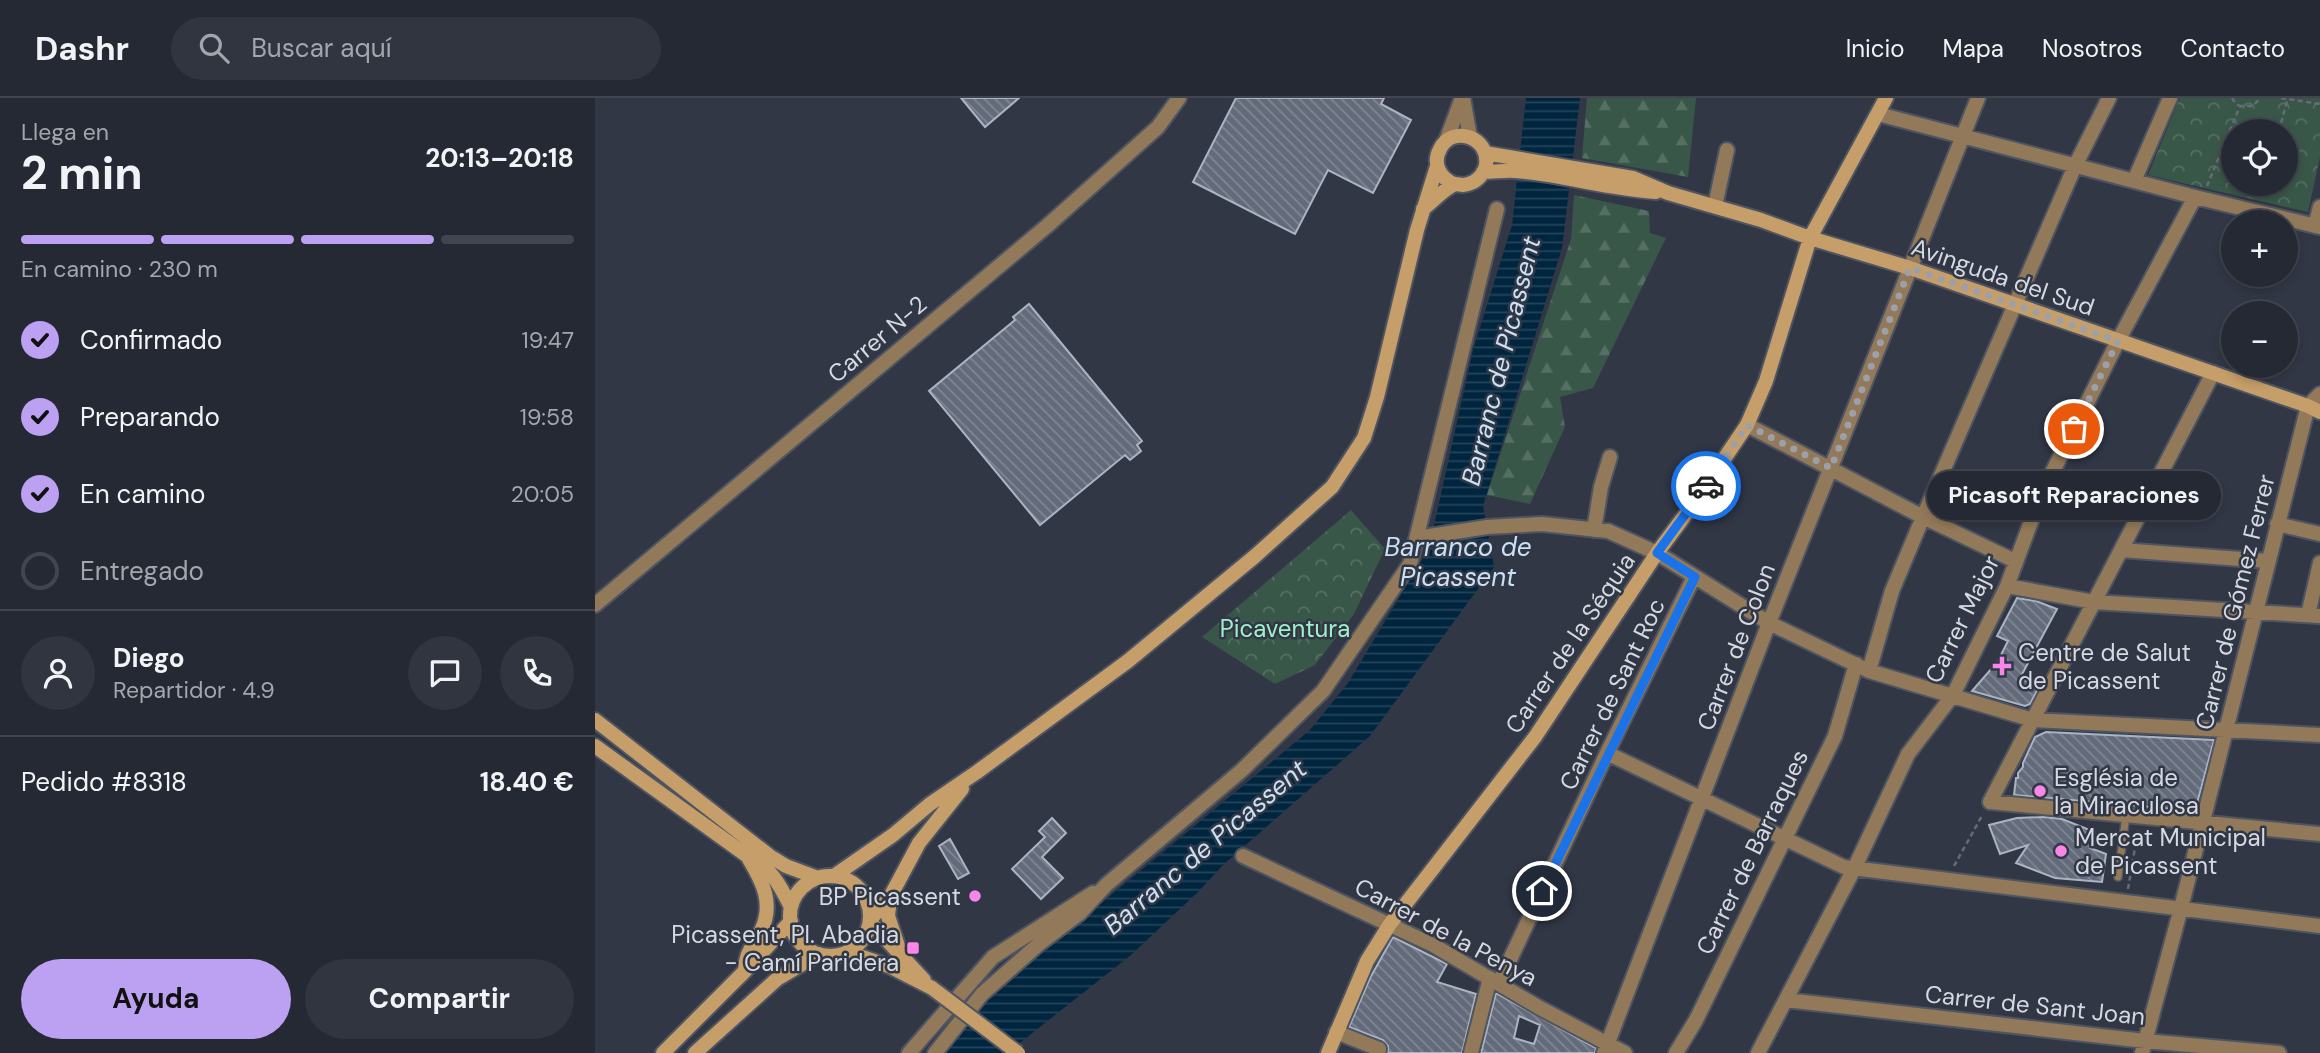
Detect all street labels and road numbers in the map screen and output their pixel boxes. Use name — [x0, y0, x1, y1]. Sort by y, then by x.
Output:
street label: Avinguda del Sud — [1907, 231, 2099, 323]
street label: Carrer N-2 — [821, 289, 933, 389]
street label: Carrer de Gómez Ferrer — [2188, 471, 2282, 733]
street label: Carrer de la Séquia — [1498, 547, 1642, 739]
street label: Carrer Major — [1918, 550, 2006, 688]
street label: Carrer de Colon — [1690, 559, 1782, 735]
street label: Carrer de Sant Roc — [1552, 593, 1672, 795]
street label: Carrer de Barraques — [1689, 744, 1815, 960]
street label: Carrer de la Penya — [1349, 871, 1543, 993]
street label: Carrer de Sant Joan — [1923, 978, 2147, 1032]

